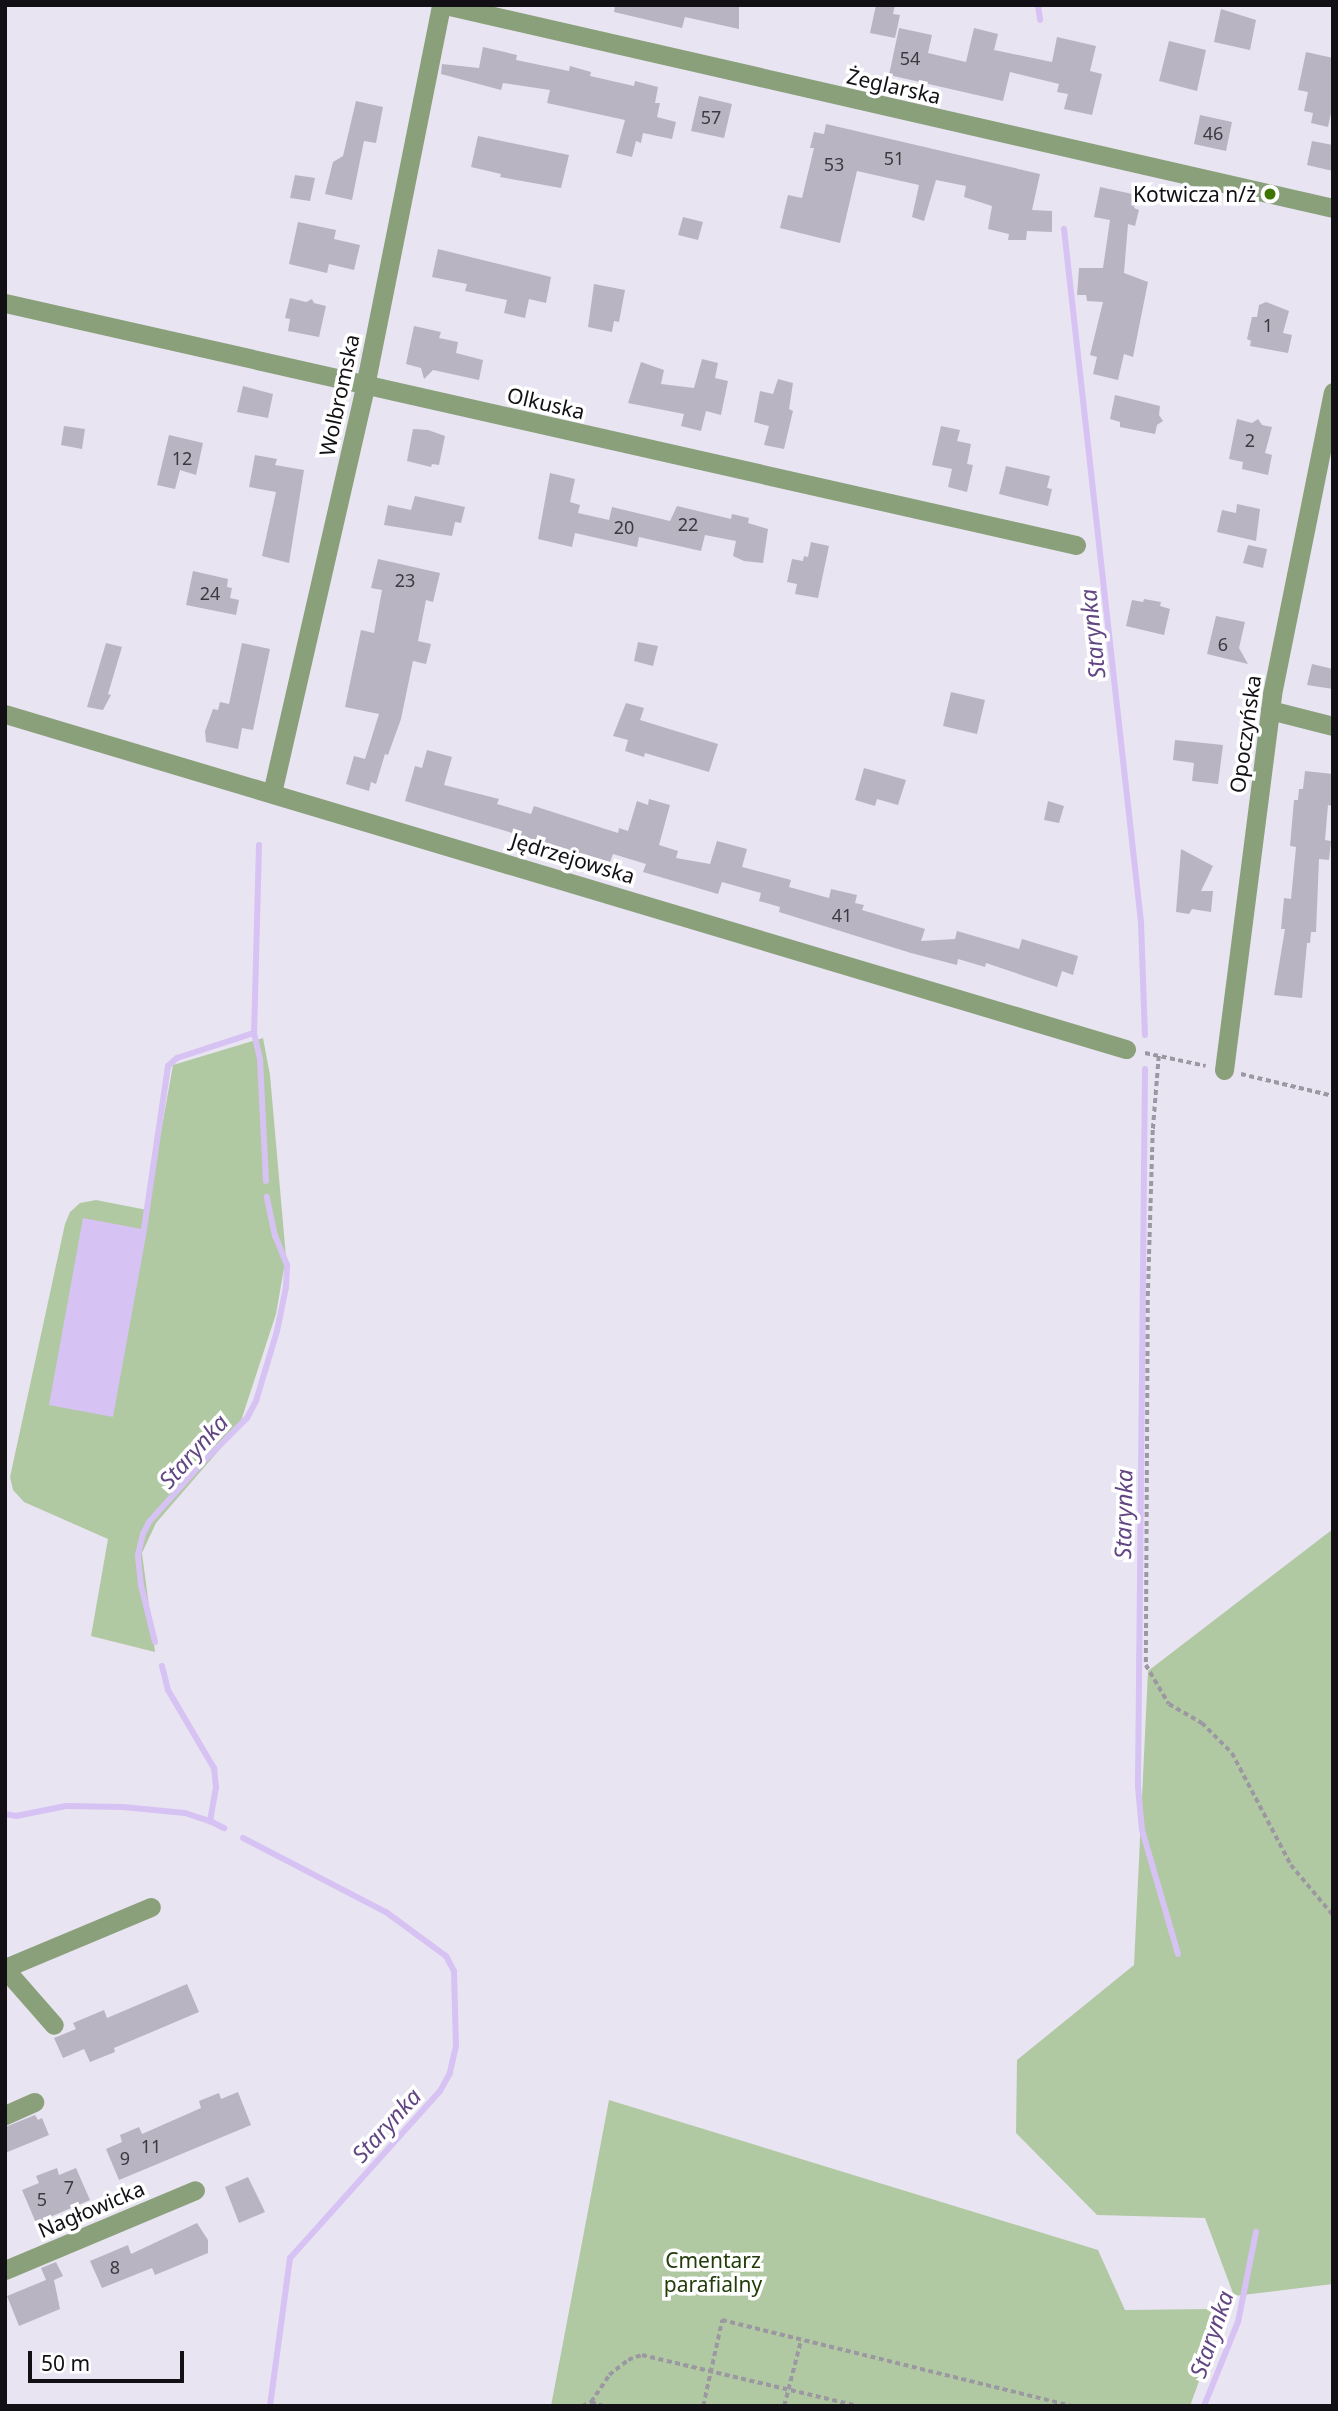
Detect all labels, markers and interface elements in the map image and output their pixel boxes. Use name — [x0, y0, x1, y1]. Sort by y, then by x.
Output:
house number: 54 — [900, 47, 920, 69]
street label: Żeglarska — [845, 63, 943, 109]
house number: 57 — [701, 106, 721, 128]
house number: 46 — [1203, 122, 1223, 144]
house number: 51 — [884, 147, 904, 169]
house number: 53 — [824, 153, 844, 175]
place label: Kotwicza n/ż — [1133, 181, 1256, 207]
marker: Kotwicza n/ż — [1262, 186, 1278, 202]
house number: 1 — [1263, 314, 1273, 336]
street label: Wolbromska — [314, 332, 364, 458]
street label: Olkuska — [505, 382, 587, 424]
house number: 2 — [1245, 429, 1255, 451]
house number: 12 — [172, 447, 192, 469]
house number: 22 — [678, 513, 698, 535]
house number: 20 — [614, 516, 634, 538]
house number: 23 — [395, 569, 415, 591]
house number: 24 — [200, 582, 220, 604]
water label: Starynka — [1074, 588, 1110, 680]
house number: 6 — [1218, 633, 1228, 655]
street label: Opoczyńska — [1224, 673, 1266, 795]
street label: Jędrzejowska — [508, 827, 638, 889]
house number: 41 — [832, 904, 852, 926]
water label: Starynka — [153, 1408, 233, 1494]
water label: Starynka — [1108, 1469, 1138, 1559]
water label: Starynka — [346, 2082, 426, 2168]
house number: 11 — [141, 2135, 161, 2157]
house number: 9 — [120, 2147, 130, 2169]
street label: Nagłowicka — [34, 2175, 148, 2243]
house number: 7 — [64, 2176, 74, 2198]
house number: 5 — [37, 2188, 47, 2210]
park label: Cmentarz parafialny — [664, 2247, 762, 2297]
house number: 8 — [110, 2256, 120, 2278]
water label: Starynka — [1183, 2287, 1239, 2381]
scale bar — [32, 2338, 187, 2382]
text: 50 m — [41, 2349, 90, 2377]

